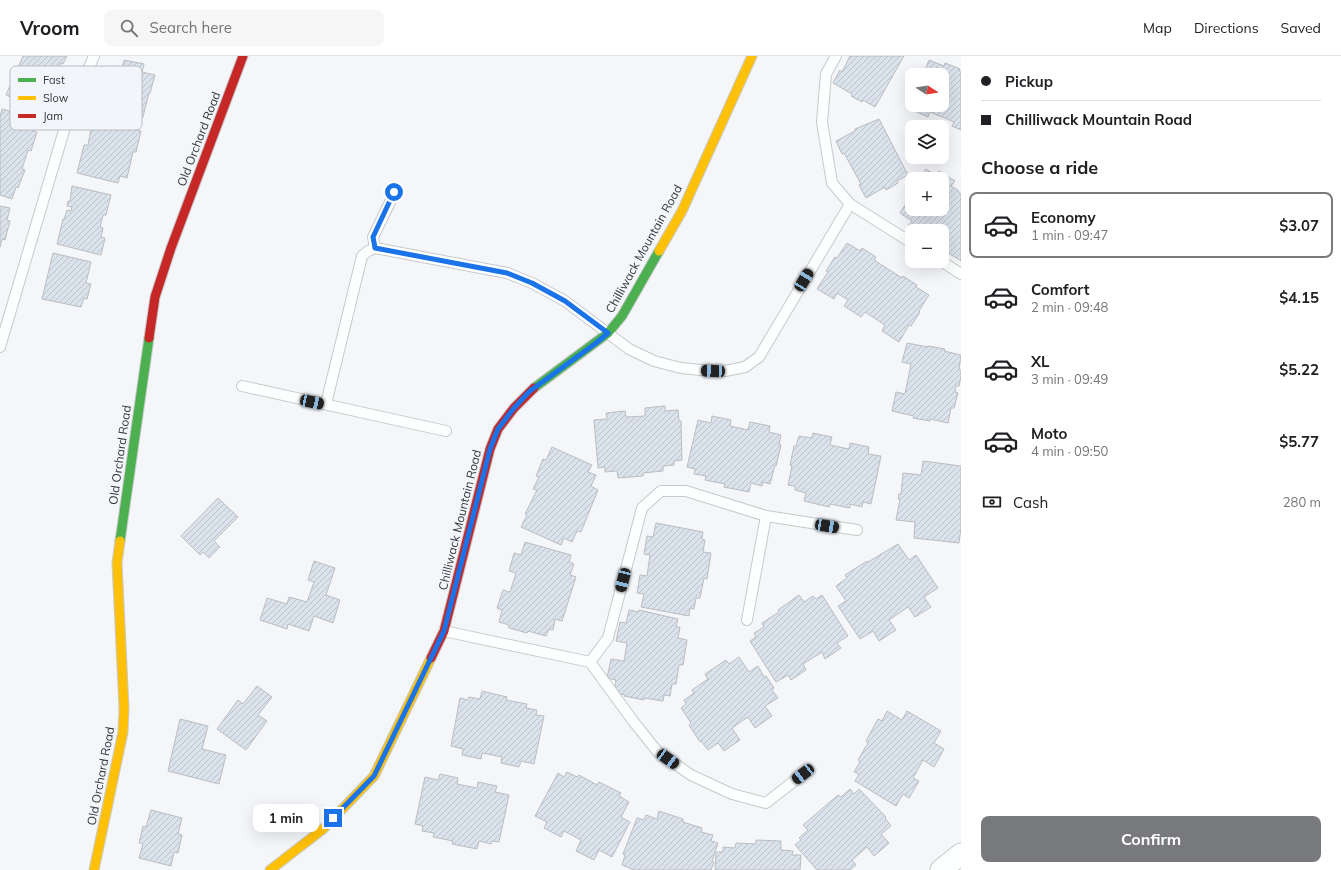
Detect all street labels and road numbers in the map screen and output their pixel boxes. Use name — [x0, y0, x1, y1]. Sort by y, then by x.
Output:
street label: Old Orchard Road — [174, 89, 223, 188]
street label: Chilliwack Mountain Road — [602, 182, 685, 316]
street label: Old Orchard Road — [105, 404, 134, 506]
street label: Chilliwack Mountain Road — [435, 448, 484, 592]
street label: Old Orchard Road — [84, 725, 117, 827]

